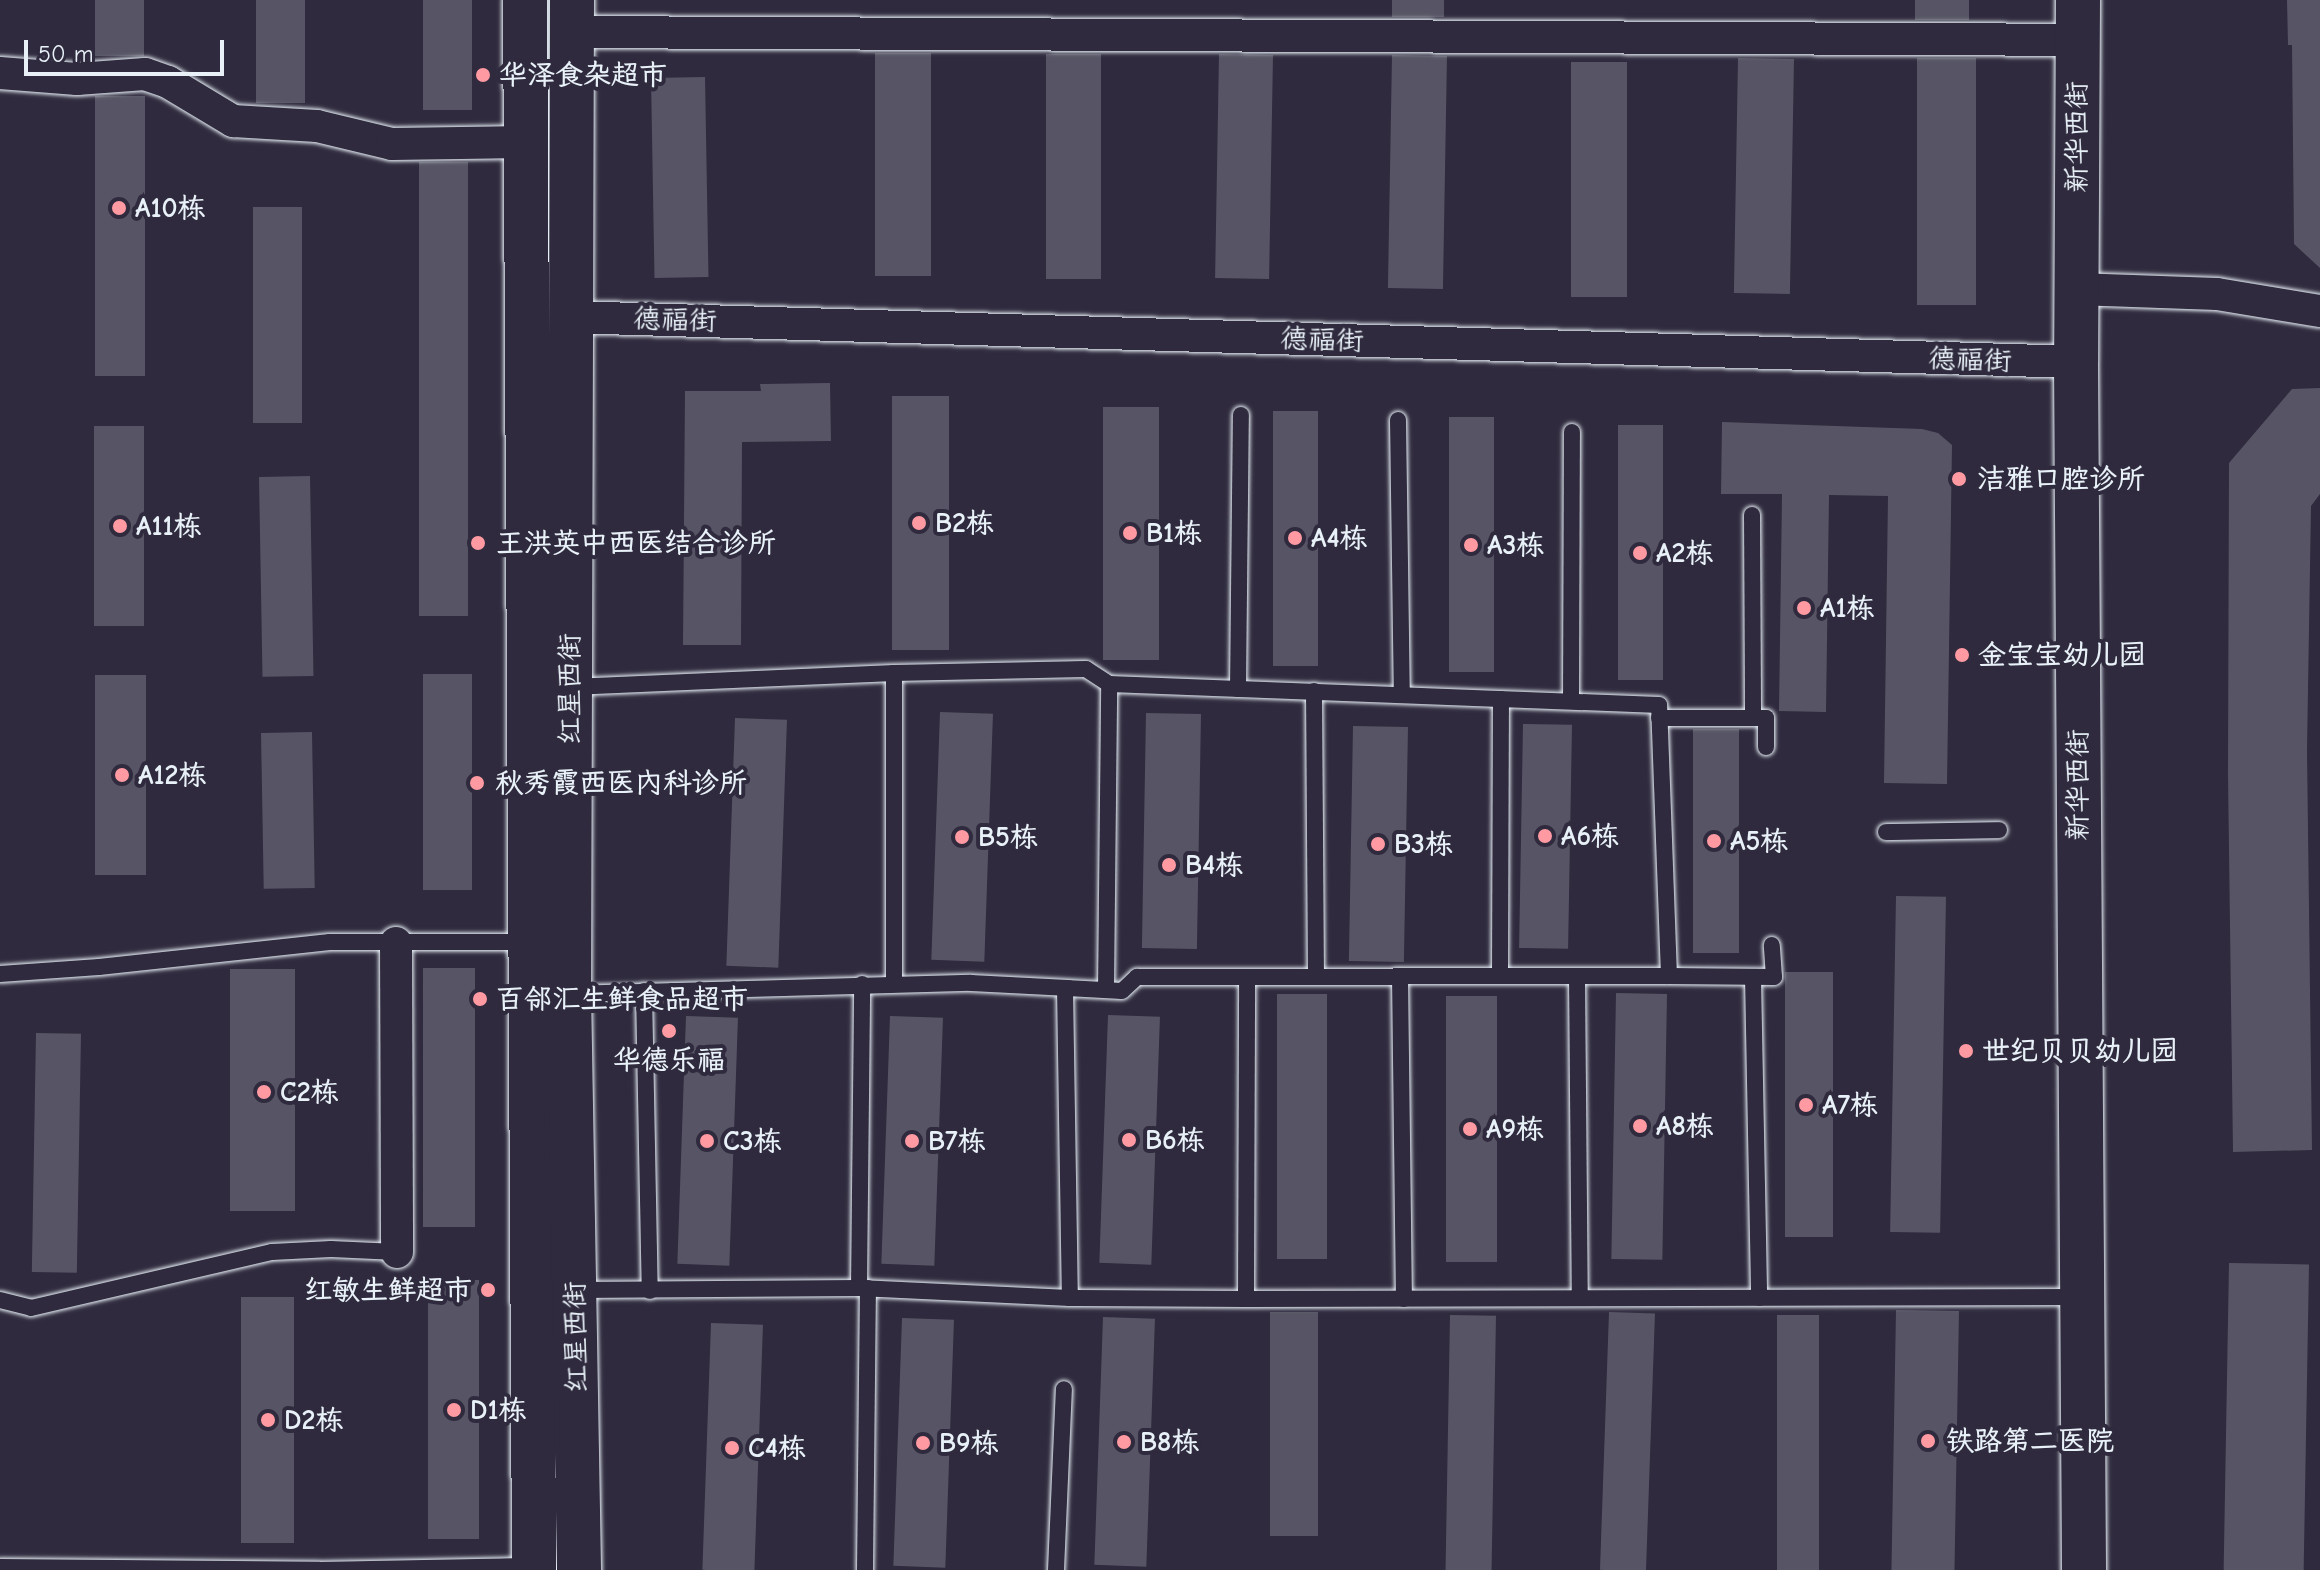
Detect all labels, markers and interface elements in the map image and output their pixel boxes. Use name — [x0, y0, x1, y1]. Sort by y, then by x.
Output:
scale bar — [28, 24, 228, 74]
text: 50 m — [38, 40, 94, 68]
place label: 华泽食杂超市 — [499, 58, 667, 92]
marker: 华泽食杂超市 — [474, 66, 492, 84]
street label: 新华西街 — [2060, 81, 2094, 193]
place label: A10栋 — [135, 191, 205, 225]
marker: A10栋 — [110, 199, 128, 217]
street label: 德福街 — [632, 302, 718, 338]
street label: 德福街 — [1279, 322, 1365, 358]
street label: 德福街 — [1927, 342, 2013, 378]
place label: 洁雅口腔诊所 — [1977, 462, 2145, 496]
marker: 洁雅口腔诊所 — [1948, 468, 1970, 490]
place label: B2栋 — [935, 506, 994, 540]
place label: A11栋 — [136, 509, 201, 543]
marker: B2栋 — [910, 514, 928, 532]
place label: B1栋 — [1146, 516, 1202, 550]
marker: A11栋 — [111, 517, 129, 535]
place label: A4栋 — [1311, 521, 1368, 555]
marker: B1栋 — [1121, 524, 1139, 542]
place label: 王洪英中西医结合诊所 — [496, 526, 776, 560]
place label: A3栋 — [1487, 528, 1544, 562]
marker: A4栋 — [1286, 529, 1304, 547]
marker: 王洪英中西医结合诊所 — [467, 532, 489, 554]
marker: A3栋 — [1462, 536, 1480, 554]
place label: A2栋 — [1656, 536, 1713, 570]
marker: A2栋 — [1631, 544, 1649, 562]
place label: A1栋 — [1820, 591, 1874, 625]
marker: A1栋 — [1795, 599, 1813, 617]
street label: 红星西街 — [553, 633, 587, 745]
place label: 金宝宝幼儿园 — [1978, 638, 2146, 672]
marker: 金宝宝幼儿园 — [1953, 646, 1971, 664]
street label: 新华西街 — [2061, 729, 2095, 841]
place label: A12栋 — [138, 758, 206, 792]
marker: A12栋 — [113, 766, 131, 784]
place label: 秋秀霞西医内科诊所 — [495, 766, 747, 800]
marker: 秋秀霞西医内科诊所 — [466, 772, 488, 794]
place label: A6栋 — [1561, 819, 1619, 853]
place label: B5栋 — [978, 820, 1038, 854]
place label: A5栋 — [1730, 824, 1788, 858]
place label: B3栋 — [1394, 827, 1453, 861]
marker: A6栋 — [1536, 827, 1554, 845]
marker: B5栋 — [953, 828, 971, 846]
marker: A5栋 — [1705, 832, 1723, 850]
marker: B3栋 — [1369, 835, 1387, 853]
place label: B4栋 — [1185, 848, 1243, 882]
marker: B4栋 — [1160, 856, 1178, 874]
place label: 百邻汇生鲜食品超市 — [496, 982, 748, 1016]
marker: 百邻汇生鲜食品超市 — [471, 990, 489, 1008]
marker: 华德乐福 — [660, 1022, 678, 1040]
place label: 世纪贝贝幼儿园 — [1982, 1034, 2178, 1068]
marker: 世纪贝贝幼儿园 — [1957, 1042, 1975, 1060]
place label: 华德乐福 — [613, 1043, 725, 1077]
place label: C2栋 — [280, 1075, 339, 1109]
marker: C2栋 — [255, 1083, 273, 1101]
place label: A7栋 — [1822, 1088, 1878, 1122]
marker: A7栋 — [1797, 1096, 1815, 1114]
place label: A8栋 — [1656, 1109, 1714, 1143]
place label: A9栋 — [1486, 1112, 1544, 1146]
marker: A8栋 — [1631, 1117, 1649, 1135]
marker: A9栋 — [1461, 1120, 1479, 1138]
place label: B6栋 — [1145, 1123, 1205, 1157]
place label: C3栋 — [723, 1124, 782, 1158]
place label: B7栋 — [928, 1124, 986, 1158]
marker: B6栋 — [1120, 1131, 1138, 1149]
marker: C3栋 — [698, 1132, 716, 1150]
marker: B7栋 — [903, 1132, 921, 1150]
place label: 红敏生鲜超市 — [304, 1273, 472, 1307]
marker: 红敏生鲜超市 — [479, 1281, 497, 1299]
street label: 红星西街 — [558, 1281, 594, 1393]
place label: D1栋 — [470, 1393, 526, 1427]
marker: D1栋 — [445, 1401, 463, 1419]
place label: D2栋 — [284, 1403, 343, 1437]
marker: D2栋 — [259, 1411, 277, 1429]
place label: 铁路第二医院 — [1946, 1424, 2114, 1458]
place label: B8栋 — [1140, 1425, 1199, 1459]
place label: B9栋 — [939, 1426, 999, 1460]
marker: 铁路第二医院 — [1917, 1430, 1939, 1452]
place label: C4栋 — [748, 1431, 806, 1465]
marker: B8栋 — [1115, 1433, 1133, 1451]
marker: B9栋 — [914, 1434, 932, 1452]
marker: C4栋 — [723, 1439, 741, 1457]

